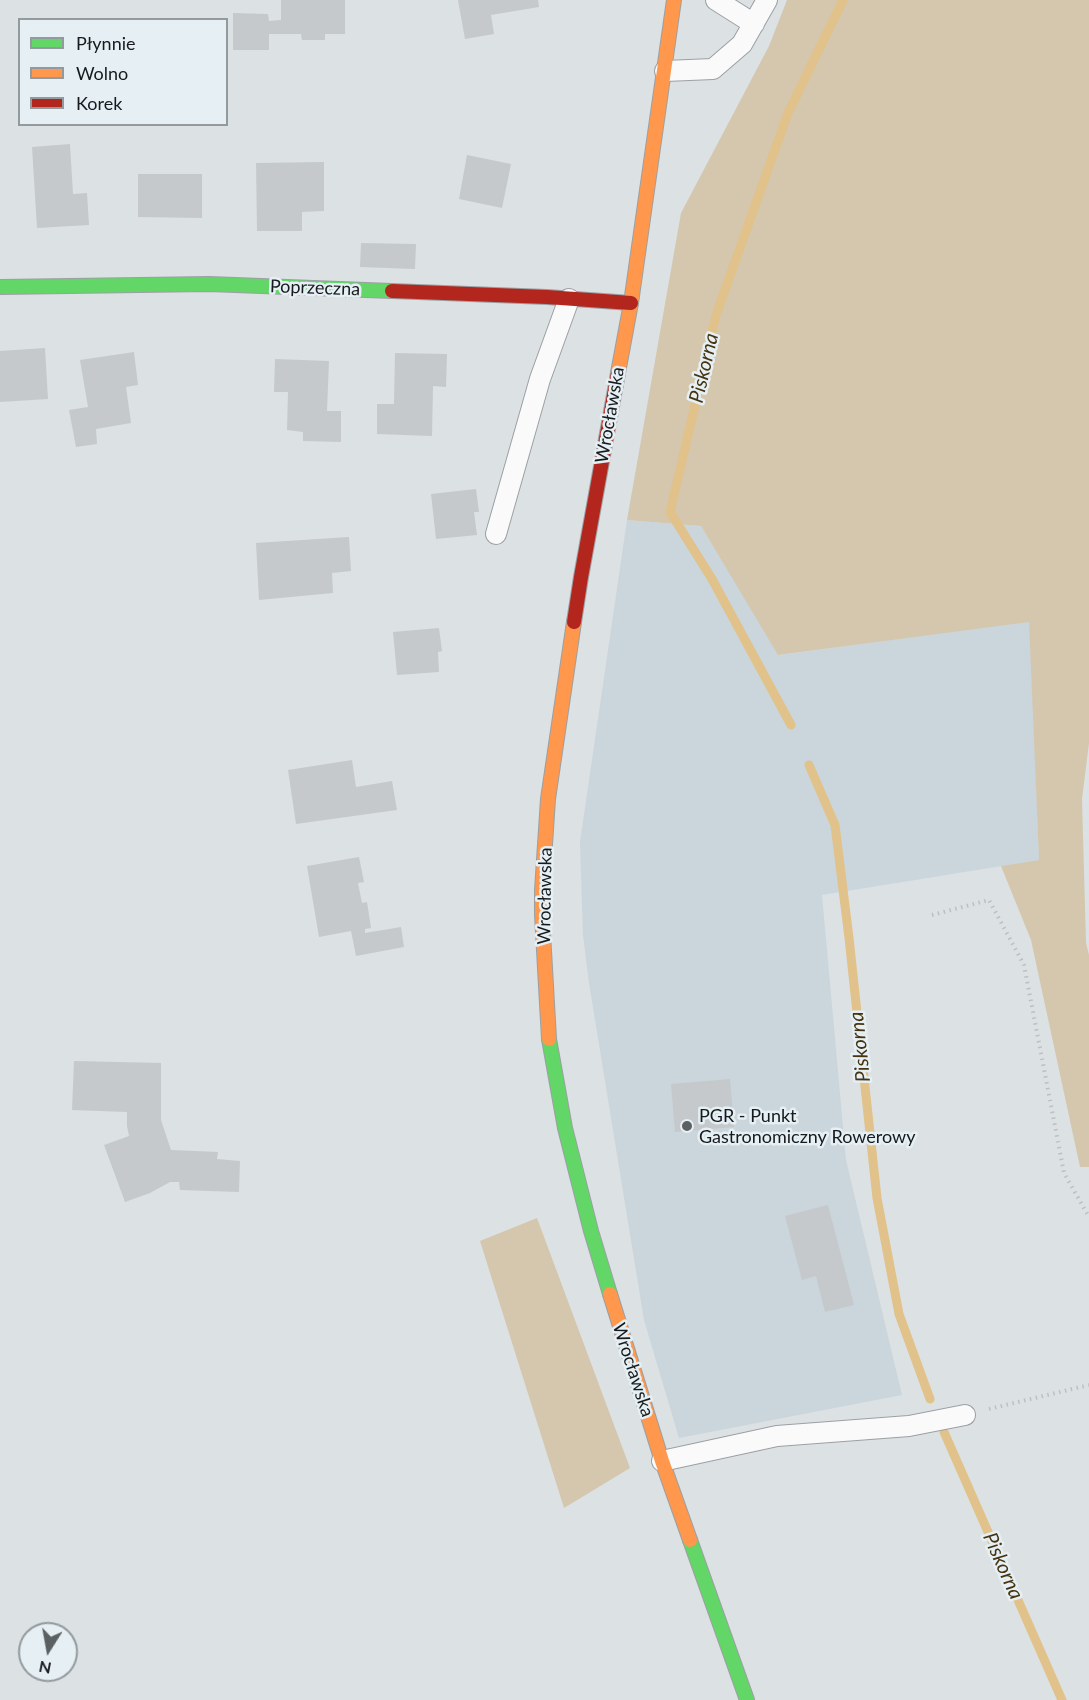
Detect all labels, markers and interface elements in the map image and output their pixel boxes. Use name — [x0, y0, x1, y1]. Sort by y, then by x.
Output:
legend — [18, 18, 228, 126]
text: Płynnie — [76, 32, 136, 54]
text: Wolno — [76, 62, 128, 84]
text: Korek — [76, 92, 122, 114]
street label: Poprzeczna — [269, 276, 361, 300]
water label: Piskorna — [684, 331, 724, 405]
street label: Wrocławska — [591, 365, 629, 465]
street label: Wrocławska — [533, 847, 557, 945]
water label: Piskorna — [844, 1011, 876, 1083]
place label: PGR - Punkt Gastronomiczny Rowerowy — [699, 1105, 915, 1148]
marker: PGR - Punkt Gastronomiczny Rowerowy — [680, 1119, 694, 1133]
street label: Wrocławska — [608, 1320, 658, 1420]
water label: Piskorna — [978, 1529, 1028, 1603]
north arrow — [18, 1622, 78, 1682]
text: N — [37, 1658, 53, 1679]

